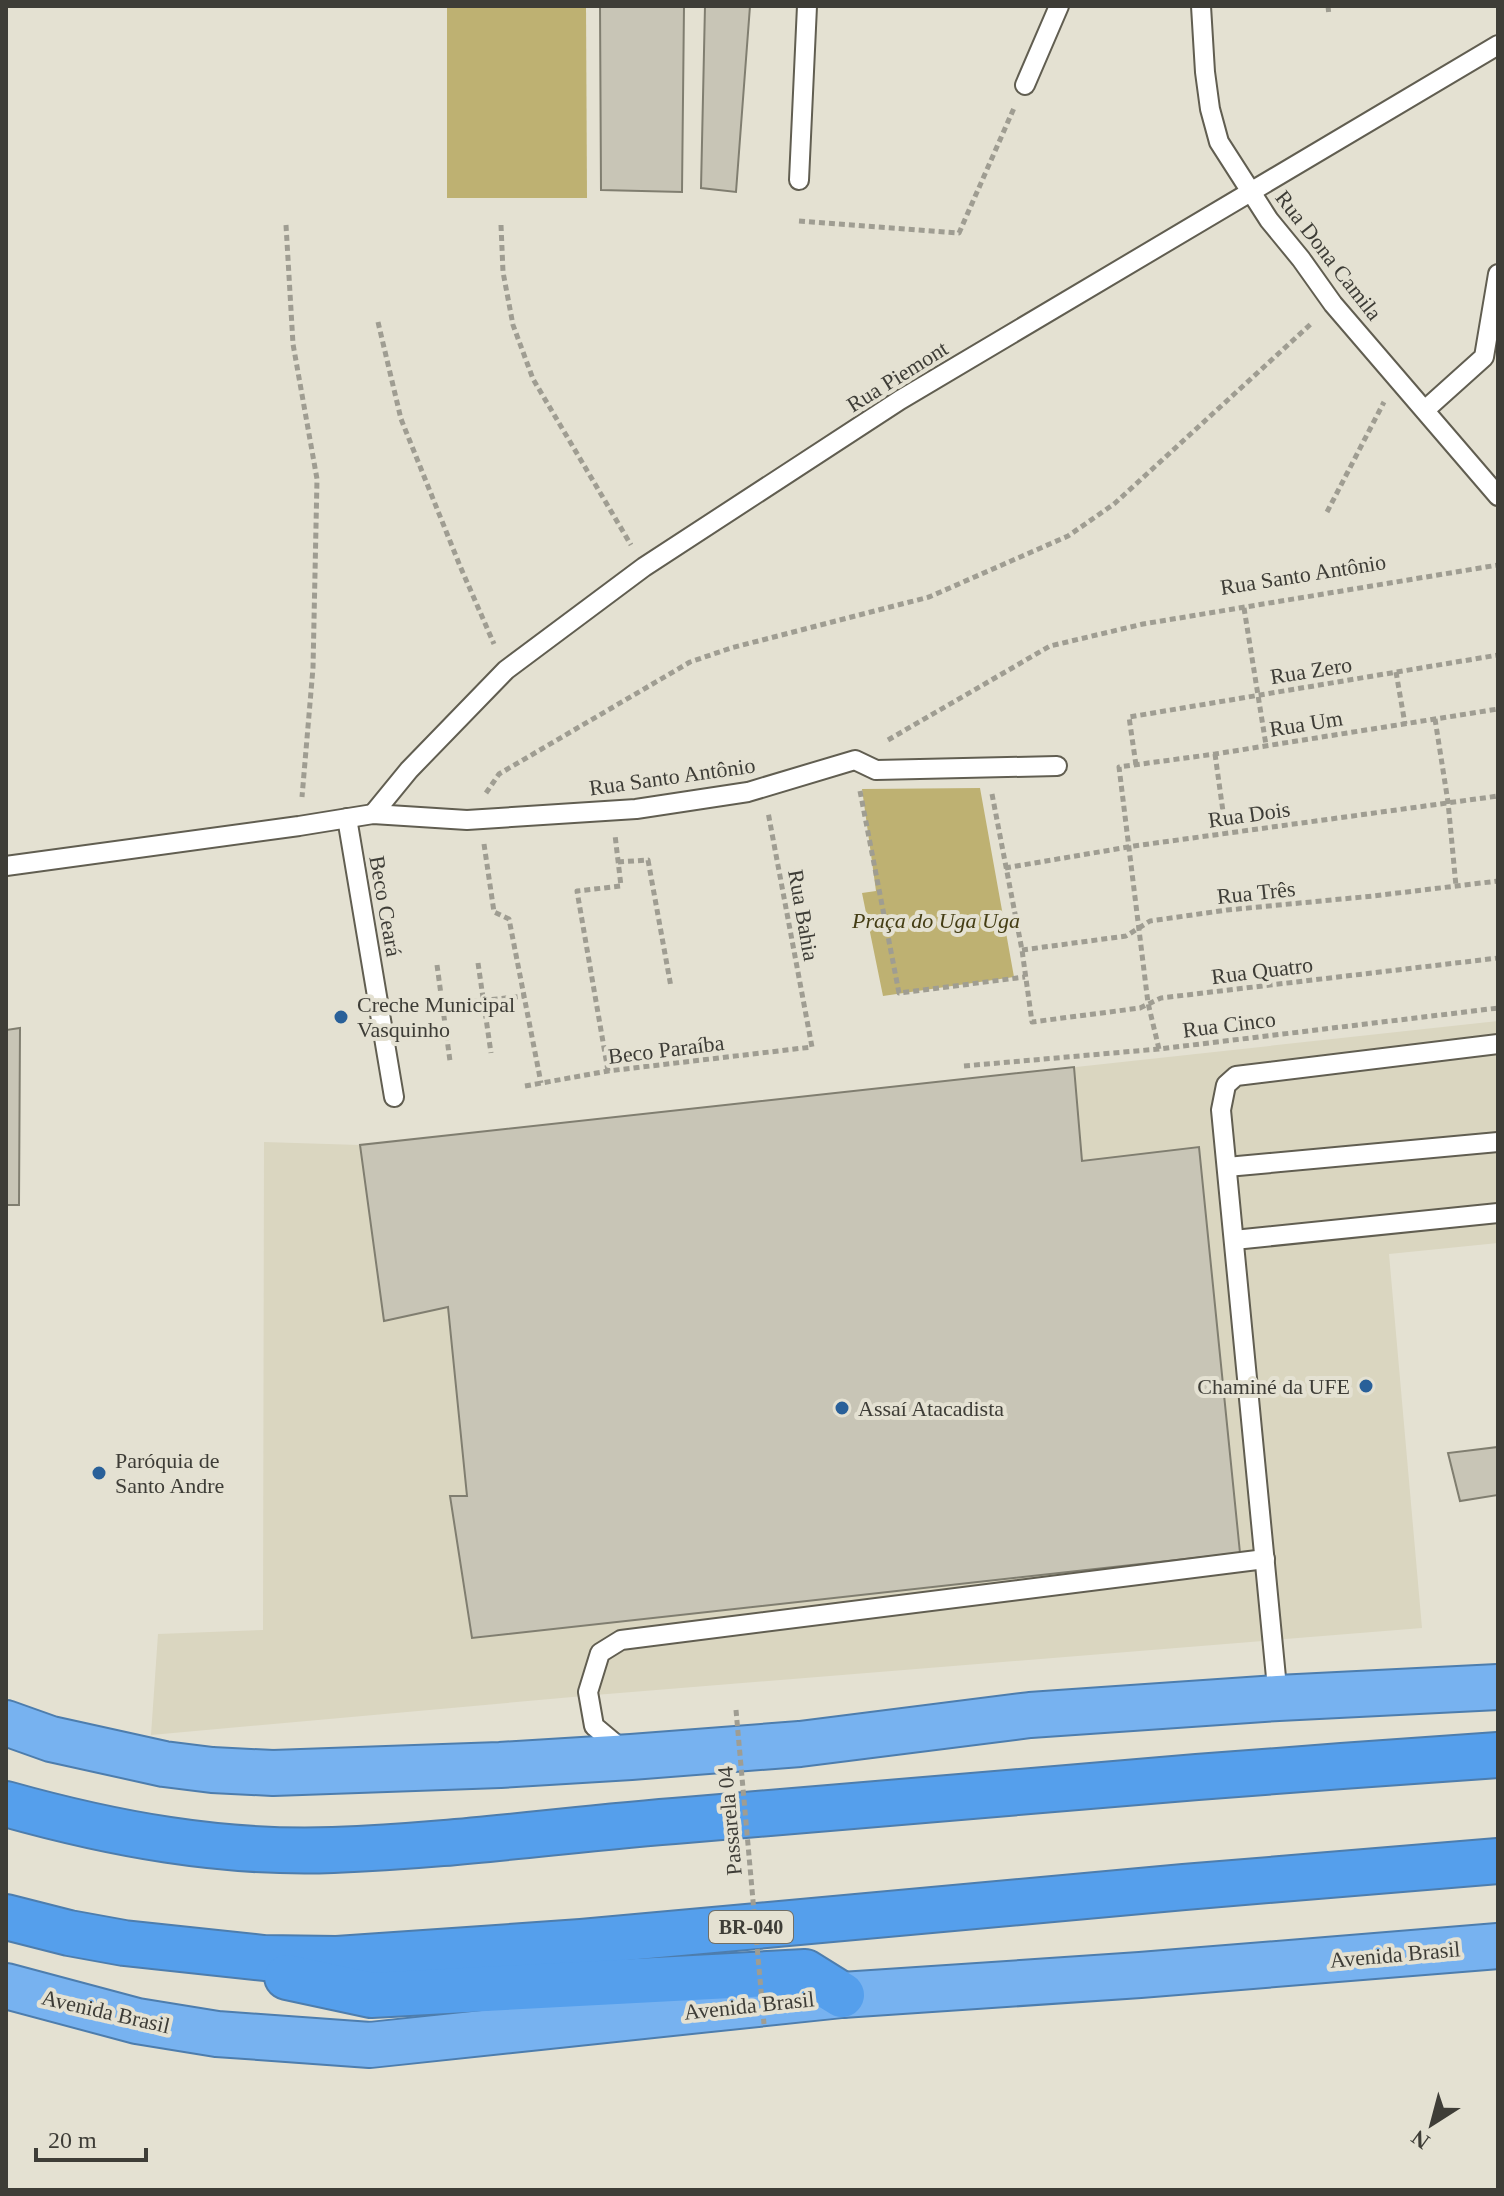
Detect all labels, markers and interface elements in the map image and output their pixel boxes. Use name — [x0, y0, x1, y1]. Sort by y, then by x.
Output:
street label: Rua Dona Camila — [1270, 186, 1387, 325]
street label: Rua Piemont — [842, 336, 952, 417]
street label: Rua Santo Antônio — [1218, 549, 1388, 600]
street label: Rua Zero — [1268, 652, 1354, 689]
street label: Rua Um — [1268, 705, 1345, 742]
street label: Rua Santo Antônio — [587, 752, 757, 801]
street label: Rua Dois — [1206, 796, 1292, 833]
street label: Beco Ceará — [364, 854, 407, 959]
street label: Rua Bahia — [783, 867, 824, 963]
street label: Rua Três — [1216, 876, 1297, 909]
park label: Praça do Uga Uga — [851, 908, 1020, 933]
street label: Rua Quatro — [1210, 952, 1314, 989]
place label: Creche Municipal Vasquinho — [357, 992, 515, 1042]
street label: Rua Cinco — [1181, 1006, 1277, 1043]
marker: Creche Municipal Vasquinho — [332, 1008, 350, 1026]
street label: Beco Paraíba — [607, 1030, 726, 1069]
place label: Chaminé da UFE — [1197, 1374, 1350, 1399]
marker: Chaminé da UFE — [1357, 1377, 1375, 1395]
place label: Assaí Atacadista — [858, 1396, 1004, 1421]
marker: Assaí Atacadista — [833, 1399, 851, 1417]
place label: Paróquia de Santo Andre — [115, 1448, 224, 1498]
marker: Paróquia de Santo Andre — [90, 1464, 108, 1482]
street label: Passarela 04 — [712, 1765, 747, 1877]
road number: BR-040 — [709, 1911, 793, 1943]
street label: Avenida Brasil — [1329, 1936, 1461, 1973]
street label: Avenida Brasil — [39, 1985, 172, 2038]
street label: Avenida Brasil — [683, 1986, 815, 2025]
north arrow — [1392, 2084, 1472, 2164]
scale bar — [36, 2112, 146, 2162]
text: N — [1407, 2125, 1434, 2155]
text: 20 m — [48, 2127, 97, 2153]

